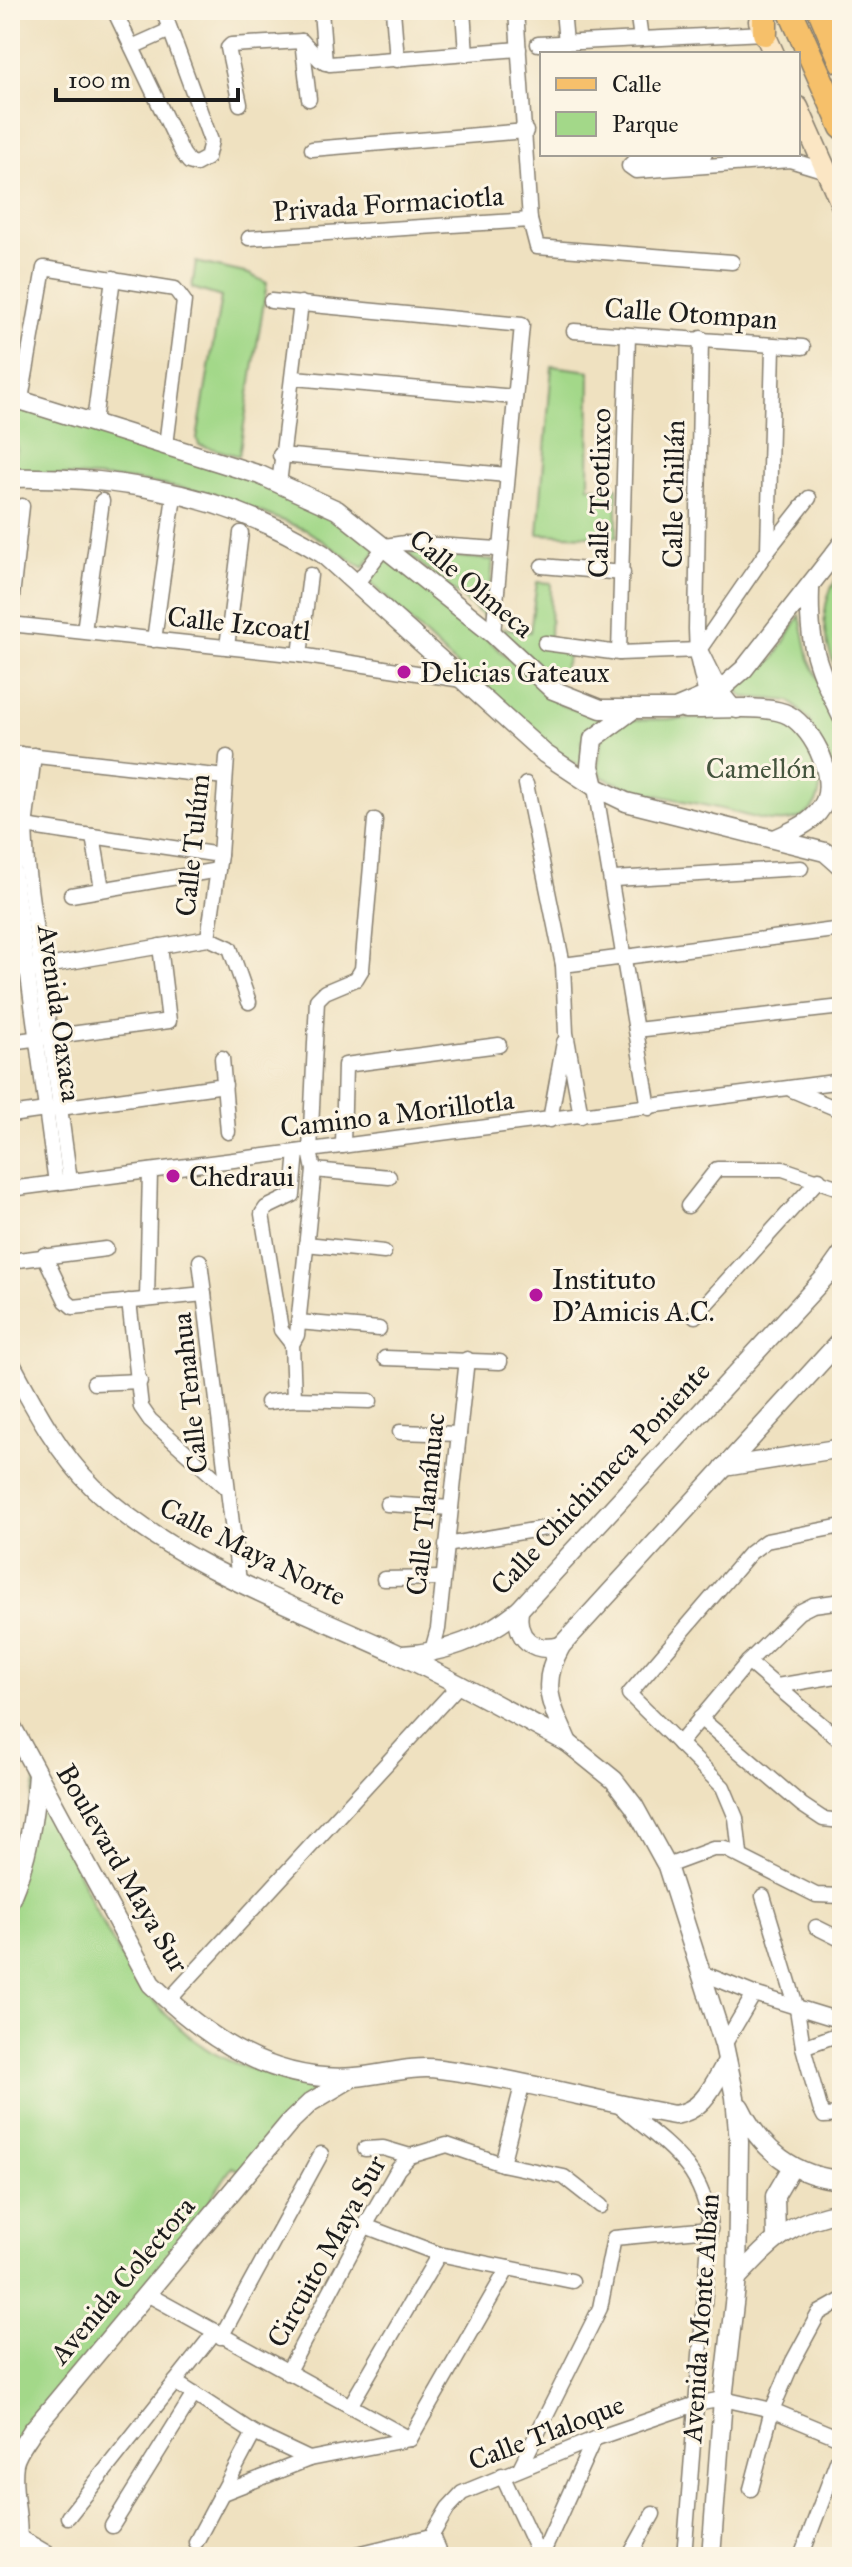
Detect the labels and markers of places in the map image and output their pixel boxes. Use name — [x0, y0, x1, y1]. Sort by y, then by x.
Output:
place label: Delicias Gateaux — [420, 655, 610, 690]
marker: Delicias Gateaux — [395, 663, 413, 681]
place label: Chedraui — [189, 1159, 295, 1194]
marker: Chedraui — [164, 1167, 182, 1185]
place label: Instituto D'Amicis A.C. — [552, 1262, 715, 1329]
marker: Instituto D'Amicis A.C. — [527, 1286, 545, 1304]

